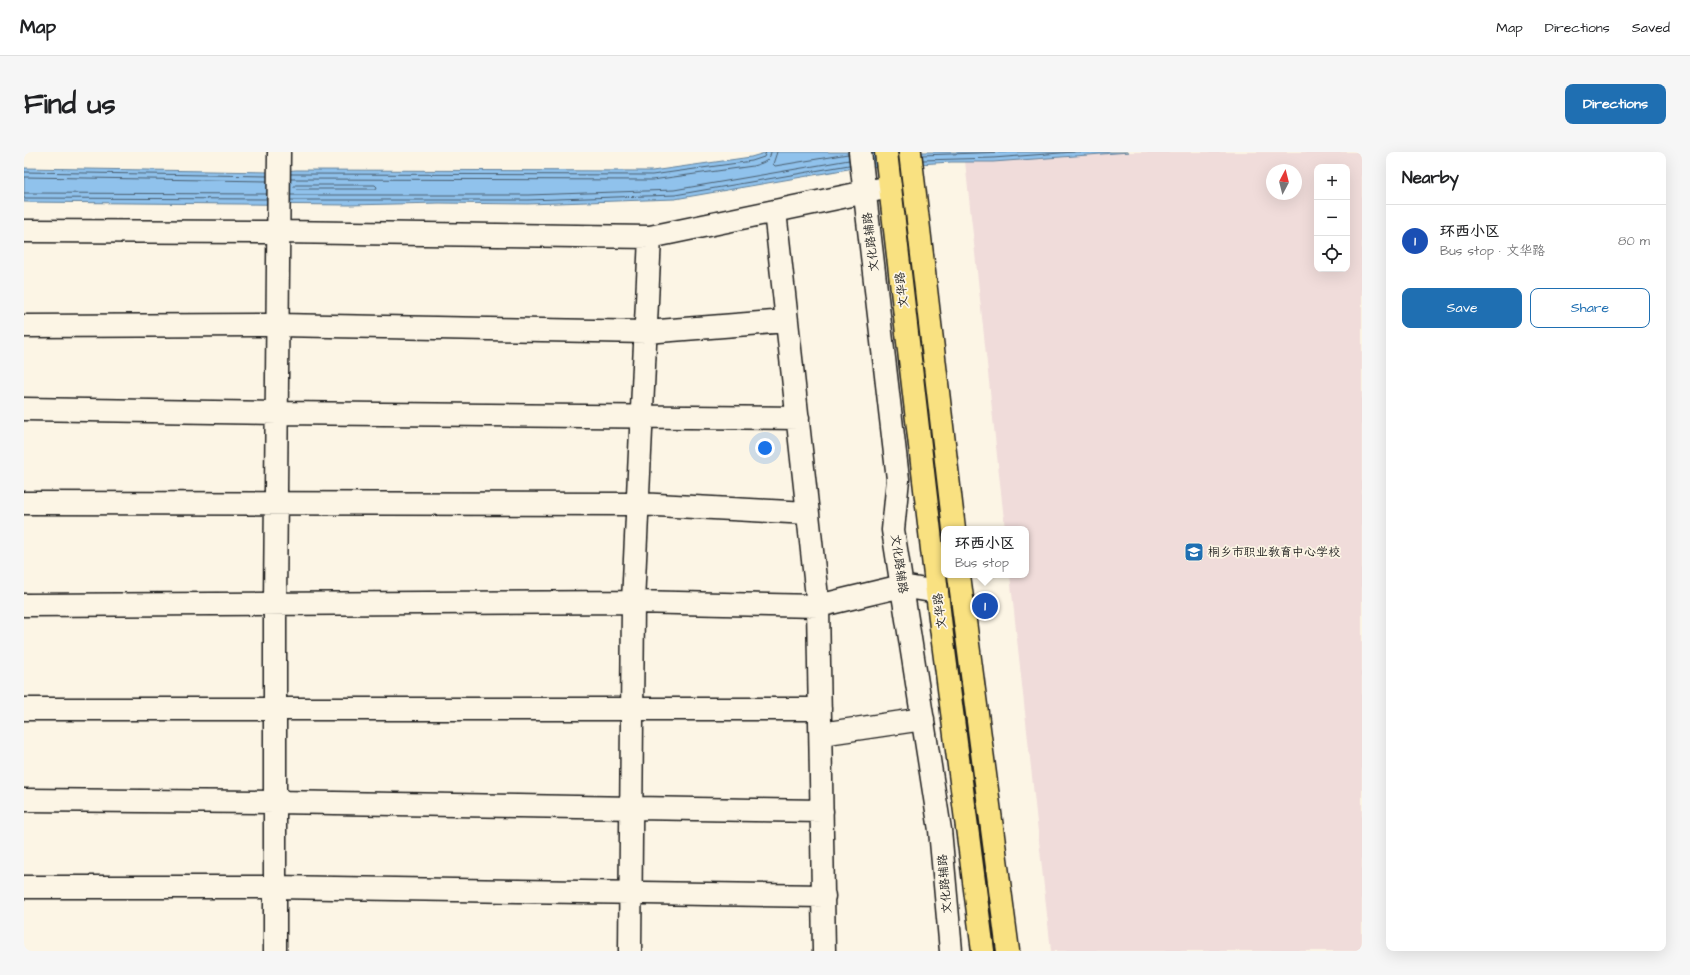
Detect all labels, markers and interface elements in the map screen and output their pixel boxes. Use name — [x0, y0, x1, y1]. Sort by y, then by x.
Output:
text: Map — [20, 14, 56, 41]
text: Map — [1496, 18, 1523, 38]
text: Directions — [1545, 18, 1610, 38]
text: Saved — [1632, 18, 1670, 38]
button: Directions — [1565, 84, 1666, 124]
text: Find us — [24, 85, 115, 124]
north arrow — [1266, 164, 1302, 200]
map controls — [1314, 164, 1350, 272]
button: + — [1314, 164, 1350, 200]
text: Nearby — [1402, 166, 1459, 190]
button: − — [1314, 200, 1350, 236]
street label: 文化路辅路 — [859, 211, 883, 273]
text: 环西小区 — [1440, 221, 1500, 242]
text: 1 — [1414, 232, 1416, 250]
text: 80 m — [1618, 232, 1650, 250]
button: locate — [1314, 236, 1350, 272]
text: Bus stop · 文华路 — [1440, 242, 1545, 260]
street label: 文华路 — [891, 271, 913, 309]
button: Save — [1402, 288, 1522, 328]
button: Share — [1530, 288, 1650, 328]
your location — [755, 438, 775, 458]
popup — [941, 526, 1029, 578]
street label: 文化路辅路 — [886, 533, 912, 595]
text: 环西小区 — [955, 533, 1015, 554]
school or university icon: 桐乡市职业教育中心学校 — [1183, 541, 1205, 563]
place label: 桐乡市职业教育中心学校 — [1208, 544, 1340, 561]
text: Bus stop — [955, 554, 1009, 572]
pin: 1 — [972, 591, 998, 621]
street label: 文华路 — [929, 592, 951, 630]
street label: 文化路辅路 — [934, 853, 956, 915]

